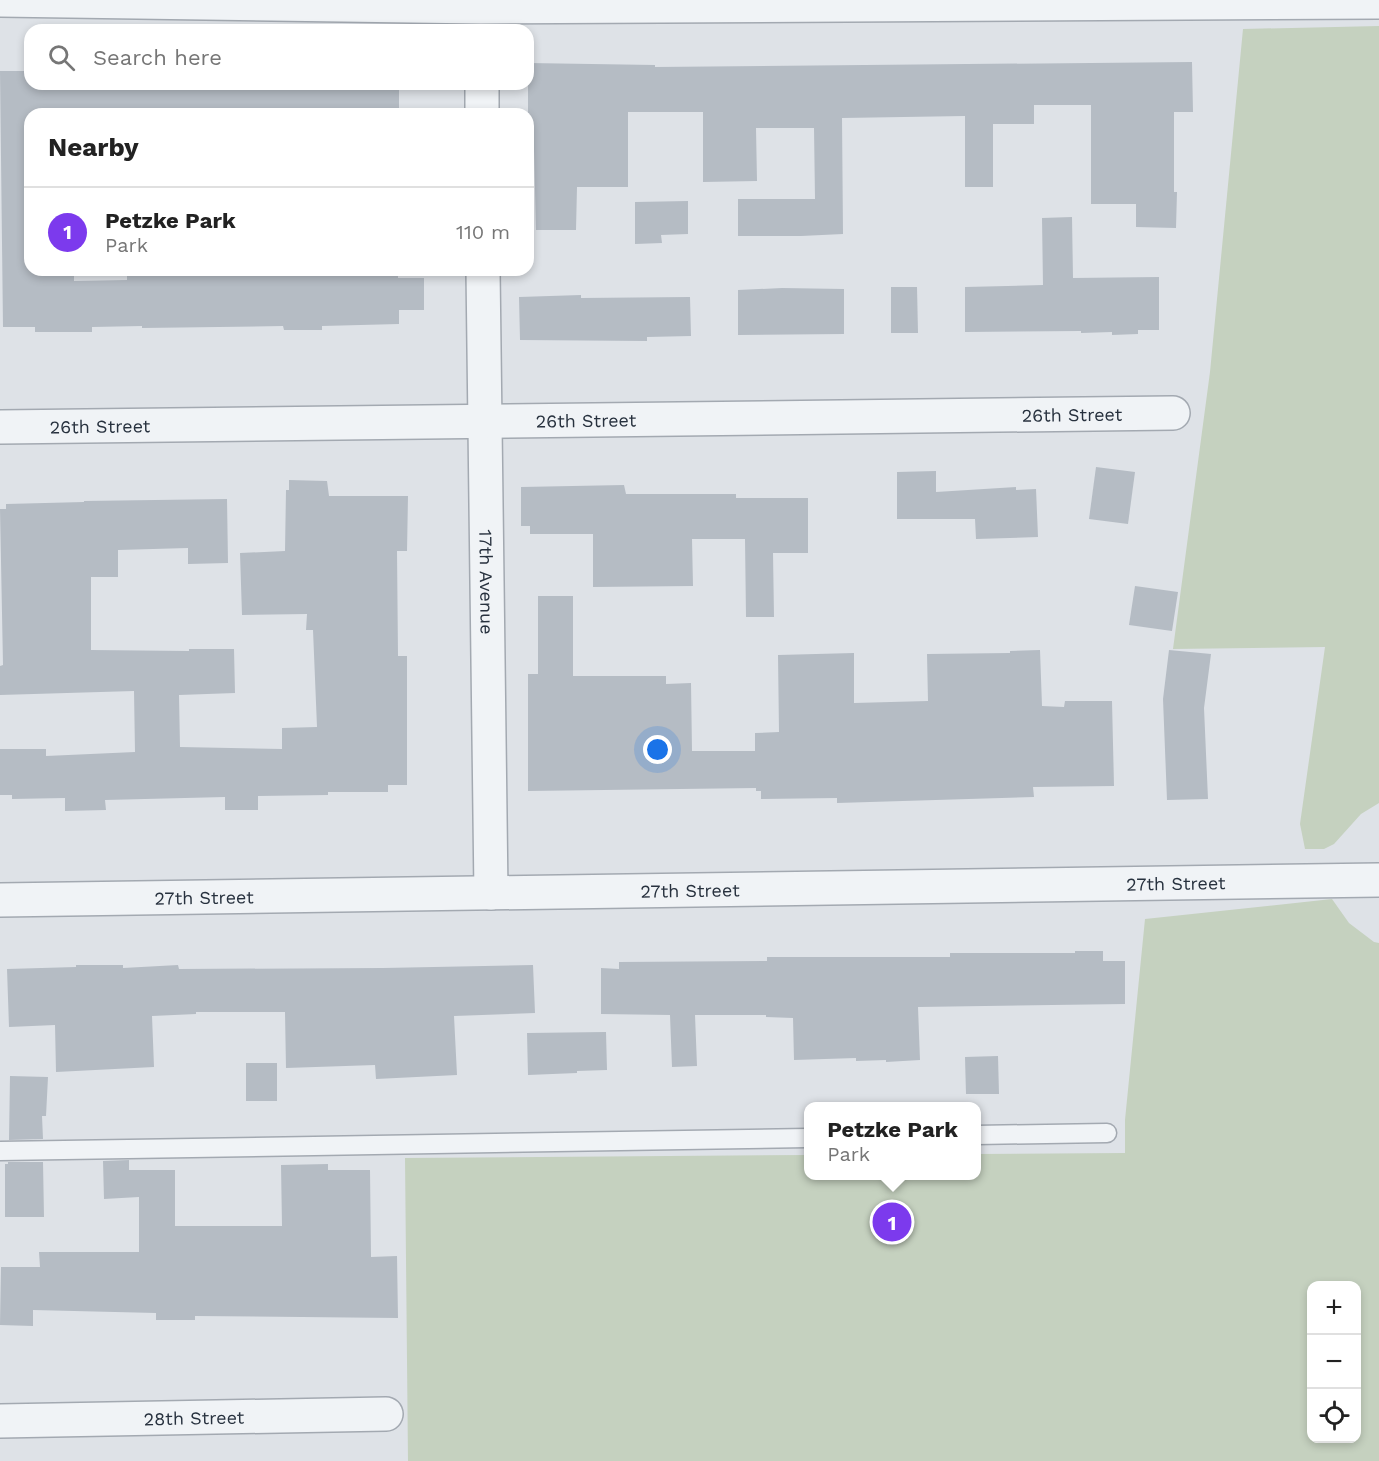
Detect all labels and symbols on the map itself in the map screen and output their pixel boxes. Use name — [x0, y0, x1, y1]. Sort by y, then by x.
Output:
street label: 26th Street — [1022, 403, 1123, 425]
street label: 26th Street — [536, 409, 637, 431]
street label: 26th Street — [50, 415, 151, 437]
street label: 17th Avenue — [476, 529, 498, 635]
your location — [643, 735, 672, 764]
street label: 27th Street — [1126, 872, 1226, 894]
street label: 27th Street — [640, 879, 740, 901]
street label: 27th Street — [154, 886, 254, 908]
pin: 1 — [872, 1200, 912, 1244]
street label: 28th Street — [143, 1406, 245, 1429]

